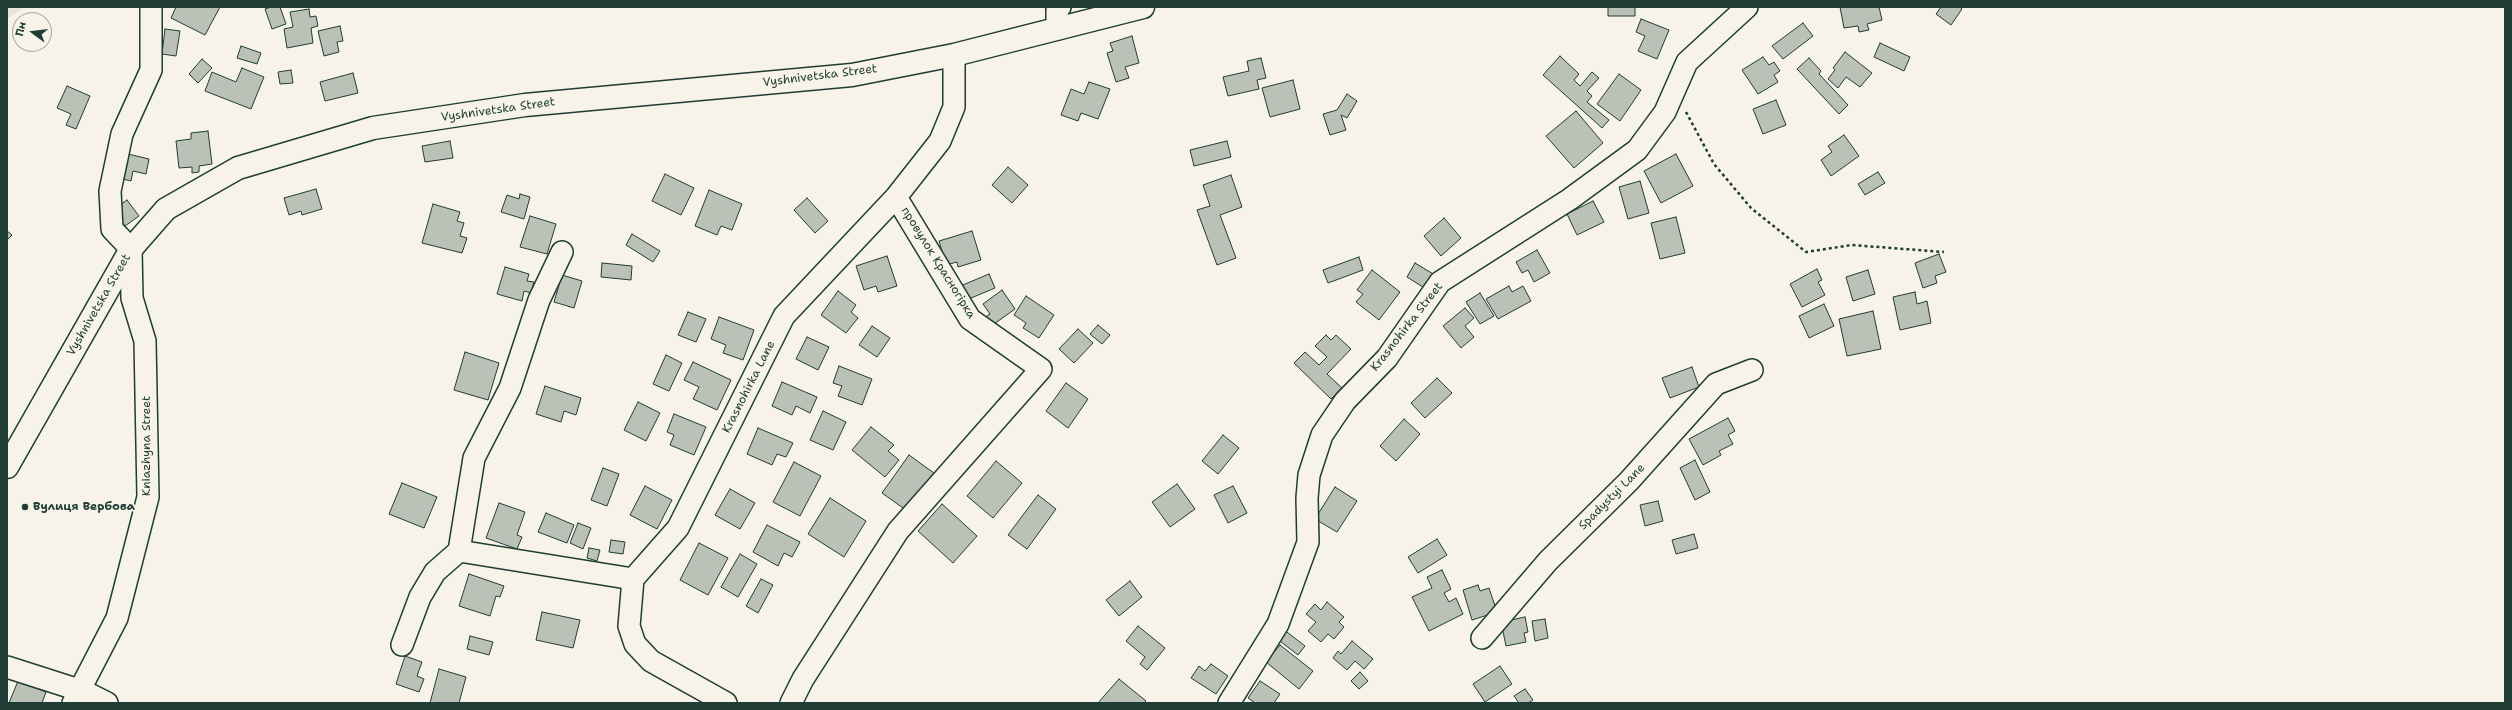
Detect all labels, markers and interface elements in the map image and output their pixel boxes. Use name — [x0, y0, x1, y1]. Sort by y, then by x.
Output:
north arrow — [12, 12, 52, 52]
text: Пн — [12, 20, 30, 38]
street label: Vyshnivetska Street — [762, 62, 878, 90]
street label: Vyshnivetska Street — [440, 95, 556, 125]
street label: провулок Красногірка — [898, 205, 978, 321]
street label: Vyshnivetska Street — [64, 252, 134, 358]
street label: Krasnohirka Street — [1368, 280, 1446, 374]
street label: Krasnohirka Lane — [720, 338, 778, 436]
street label: Kniazhyna Street — [140, 396, 154, 496]
street label: Spadystyi Lane — [1576, 461, 1648, 533]
place label: Вулиця Вербова — [33, 500, 135, 514]
marker: Вулиця Вербова — [20, 502, 30, 512]

